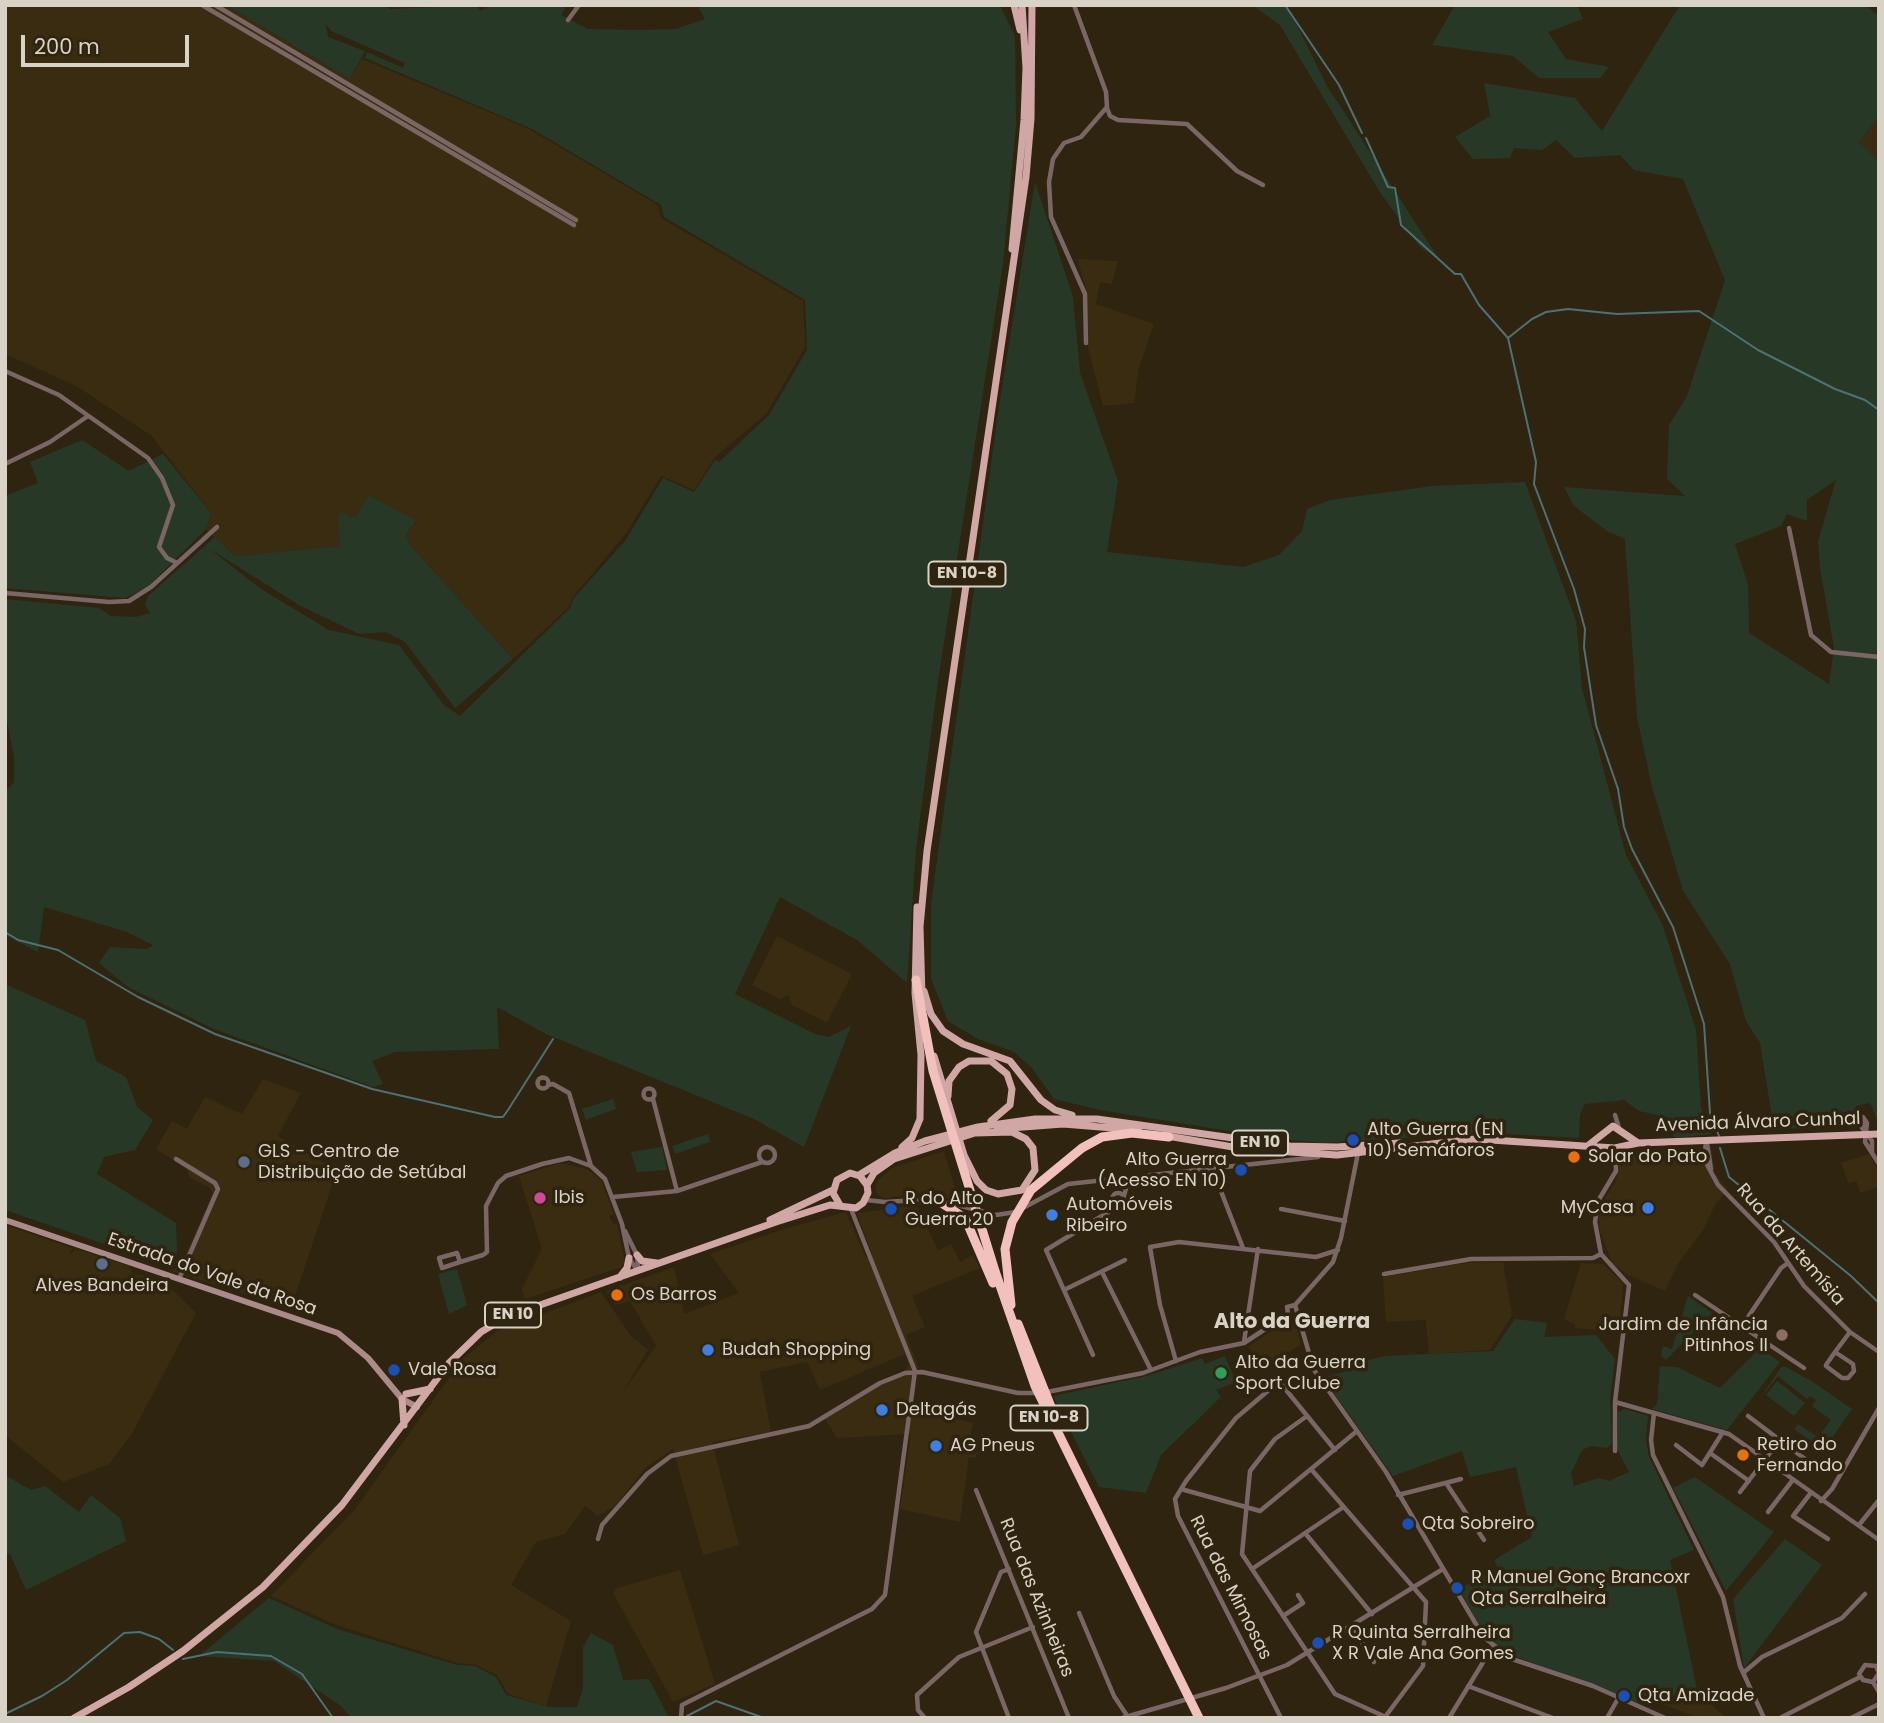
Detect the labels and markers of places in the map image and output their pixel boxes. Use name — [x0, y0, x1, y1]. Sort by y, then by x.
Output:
place label: Alto Guerra (EN 10) Semáforos — [1367, 1119, 1504, 1162]
marker: Alto Guerra (EN 10) Semáforos — [1345, 1132, 1361, 1148]
place label: GLS - Centro de Distribuição de Setúbal — [258, 1141, 466, 1184]
place label: Solar do Pato — [1588, 1146, 1707, 1168]
place label: Alto Guerra (Acesso EN 10) — [1098, 1149, 1227, 1192]
marker: Solar do Pato — [1566, 1149, 1582, 1165]
marker: GLS - Centro de Distribuição de Setúbal — [236, 1154, 252, 1170]
marker: Alto Guerra (Acesso EN 10) — [1233, 1162, 1249, 1178]
place label: Ibis — [554, 1187, 584, 1209]
place label: R do Alto Guerra 20 — [905, 1188, 994, 1230]
marker: Ibis — [532, 1190, 548, 1206]
place label: Automóveis Ribeiro — [1066, 1194, 1173, 1236]
place label: MyCasa — [1561, 1197, 1634, 1219]
marker: MyCasa — [1640, 1200, 1656, 1216]
marker: R do Alto Guerra 20 — [883, 1201, 899, 1217]
marker: Automóveis Ribeiro — [1044, 1207, 1060, 1223]
marker: Alves Bandeira — [94, 1256, 110, 1272]
place label: Alves Bandeira — [35, 1275, 169, 1297]
place label: Os Barros — [631, 1284, 717, 1306]
marker: Os Barros — [609, 1287, 625, 1303]
place label: Jardim de Infância Pitinhos II — [1598, 1314, 1768, 1356]
marker: Jardim de Infância Pitinhos II — [1774, 1327, 1790, 1343]
place label: Budah Shopping — [722, 1339, 871, 1361]
marker: Budah Shopping — [700, 1342, 716, 1358]
place label: Alto da Guerra Sport Clube — [1235, 1352, 1366, 1394]
place label: Vale Rosa — [408, 1359, 497, 1381]
marker: Vale Rosa — [386, 1362, 402, 1378]
marker: Alto da Guerra Sport Clube — [1213, 1365, 1229, 1381]
place label: Deltagás — [896, 1399, 977, 1421]
marker: Deltagás — [874, 1402, 890, 1418]
place label: Retiro do Fernando — [1757, 1434, 1843, 1476]
place label: AG Pneus — [950, 1435, 1035, 1457]
marker: AG Pneus — [928, 1438, 944, 1454]
marker: Retiro do Fernando — [1735, 1447, 1751, 1463]
place label: Qta Sobreiro — [1422, 1513, 1534, 1535]
marker: Qta Sobreiro — [1400, 1516, 1416, 1532]
place label: R Manuel Gonç Brancoxr Qta Serralheira — [1471, 1567, 1690, 1610]
marker: R Manuel Gonç Brancoxr Qta Serralheira — [1449, 1580, 1465, 1596]
place label: R Quinta Serralheira X R Vale Ana Gomes — [1332, 1622, 1514, 1664]
marker: R Quinta Serralheira X R Vale Ana Gomes — [1310, 1635, 1326, 1651]
place label: Qta Amizade — [1638, 1685, 1754, 1707]
marker: Qta Amizade — [1616, 1688, 1632, 1704]

